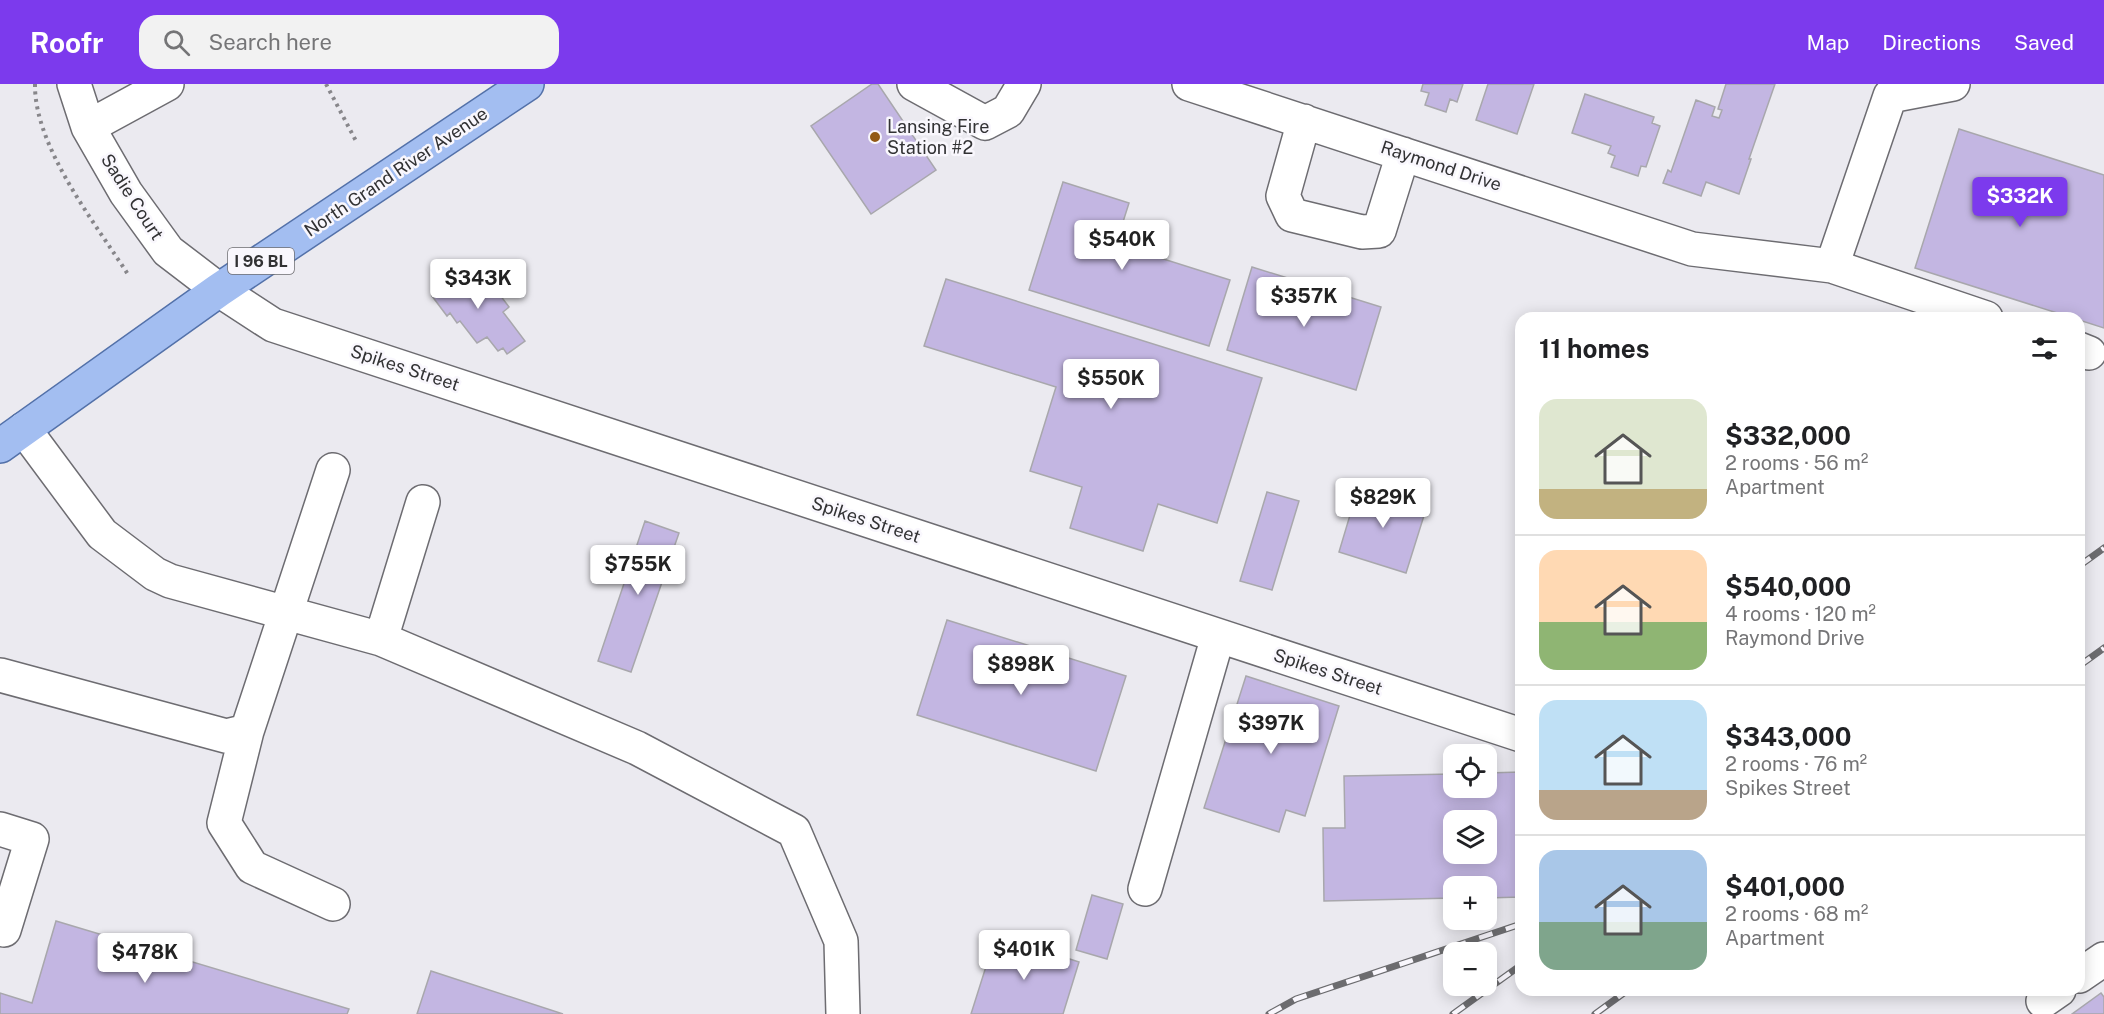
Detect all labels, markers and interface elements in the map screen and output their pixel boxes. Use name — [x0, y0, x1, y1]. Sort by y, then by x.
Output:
search box — [139, 15, 559, 69]
text: Roofr — [30, 26, 103, 59]
icon: search — [160, 26, 193, 59]
text: Search here — [208, 29, 332, 55]
text: Map — [1807, 30, 1849, 55]
text: Directions — [1882, 30, 1981, 55]
text: Saved — [2014, 30, 2074, 55]
street label: North Grand River Avenue — [300, 102, 491, 241]
place label: Lansing Fire Station #2 — [887, 116, 989, 158]
marker: Lansing Fire Station #2 — [868, 130, 882, 144]
street label: Raymond Drive — [1378, 136, 1504, 195]
street label: Sadie Court — [97, 150, 168, 244]
pin: $332K — [1978, 177, 2062, 228]
text: $332K — [1986, 184, 2054, 208]
pin: $540K — [1080, 220, 1164, 271]
text: $540K — [1088, 227, 1156, 251]
road number: I 96 BL — [228, 248, 294, 274]
pin: $343K — [436, 259, 520, 310]
text: $343K — [444, 266, 512, 290]
pin: $357K — [1262, 277, 1346, 328]
text: $357K — [1270, 284, 1338, 308]
icon: filters — [2028, 332, 2061, 365]
text: 11 homes — [1539, 333, 1649, 364]
street label: Spikes Street — [348, 340, 462, 395]
pin: $550K — [1069, 359, 1153, 410]
text: $550K — [1077, 366, 1145, 390]
text: $332,000 — [1725, 420, 1851, 451]
icon: home — [1587, 423, 1659, 495]
text: 2 rooms · 56 m² — [1725, 451, 1868, 475]
text: Apartment — [1725, 475, 1825, 499]
pin: $829K — [1341, 478, 1425, 529]
text: $829K — [1349, 485, 1417, 509]
street label: Spikes Street — [809, 492, 923, 547]
pin: $755K — [596, 545, 680, 596]
text: $755K — [604, 552, 672, 576]
text: $540,000 — [1725, 571, 1851, 602]
icon: home — [1587, 574, 1659, 646]
text: 4 rooms · 120 m² — [1725, 602, 1876, 626]
text: Raymond Drive — [1725, 626, 1865, 650]
street label: Spikes Street — [1271, 644, 1385, 699]
pin: $898K — [979, 645, 1063, 696]
text: $898K — [987, 652, 1055, 676]
pin: $397K — [1229, 704, 1313, 755]
text: $397K — [1238, 711, 1304, 735]
text: $343,000 — [1725, 721, 1852, 752]
icon: home — [1587, 724, 1659, 796]
map controls — [1443, 744, 1497, 996]
button: locate — [1443, 744, 1497, 798]
text: 2 rooms · 76 m² — [1725, 752, 1867, 776]
text: Spikes Street — [1725, 776, 1851, 800]
button: layers — [1443, 810, 1497, 864]
text: $401,000 — [1725, 871, 1845, 902]
icon: home — [1587, 874, 1659, 946]
button: + — [1443, 876, 1497, 930]
text: 2 rooms · 68 m² — [1725, 902, 1868, 926]
text: Apartment — [1725, 926, 1825, 950]
pin: $401K — [982, 930, 1066, 981]
pin: $478K — [103, 933, 187, 984]
text: $401K — [993, 937, 1055, 961]
text: $478K — [112, 940, 178, 964]
button: − — [1443, 942, 1497, 996]

